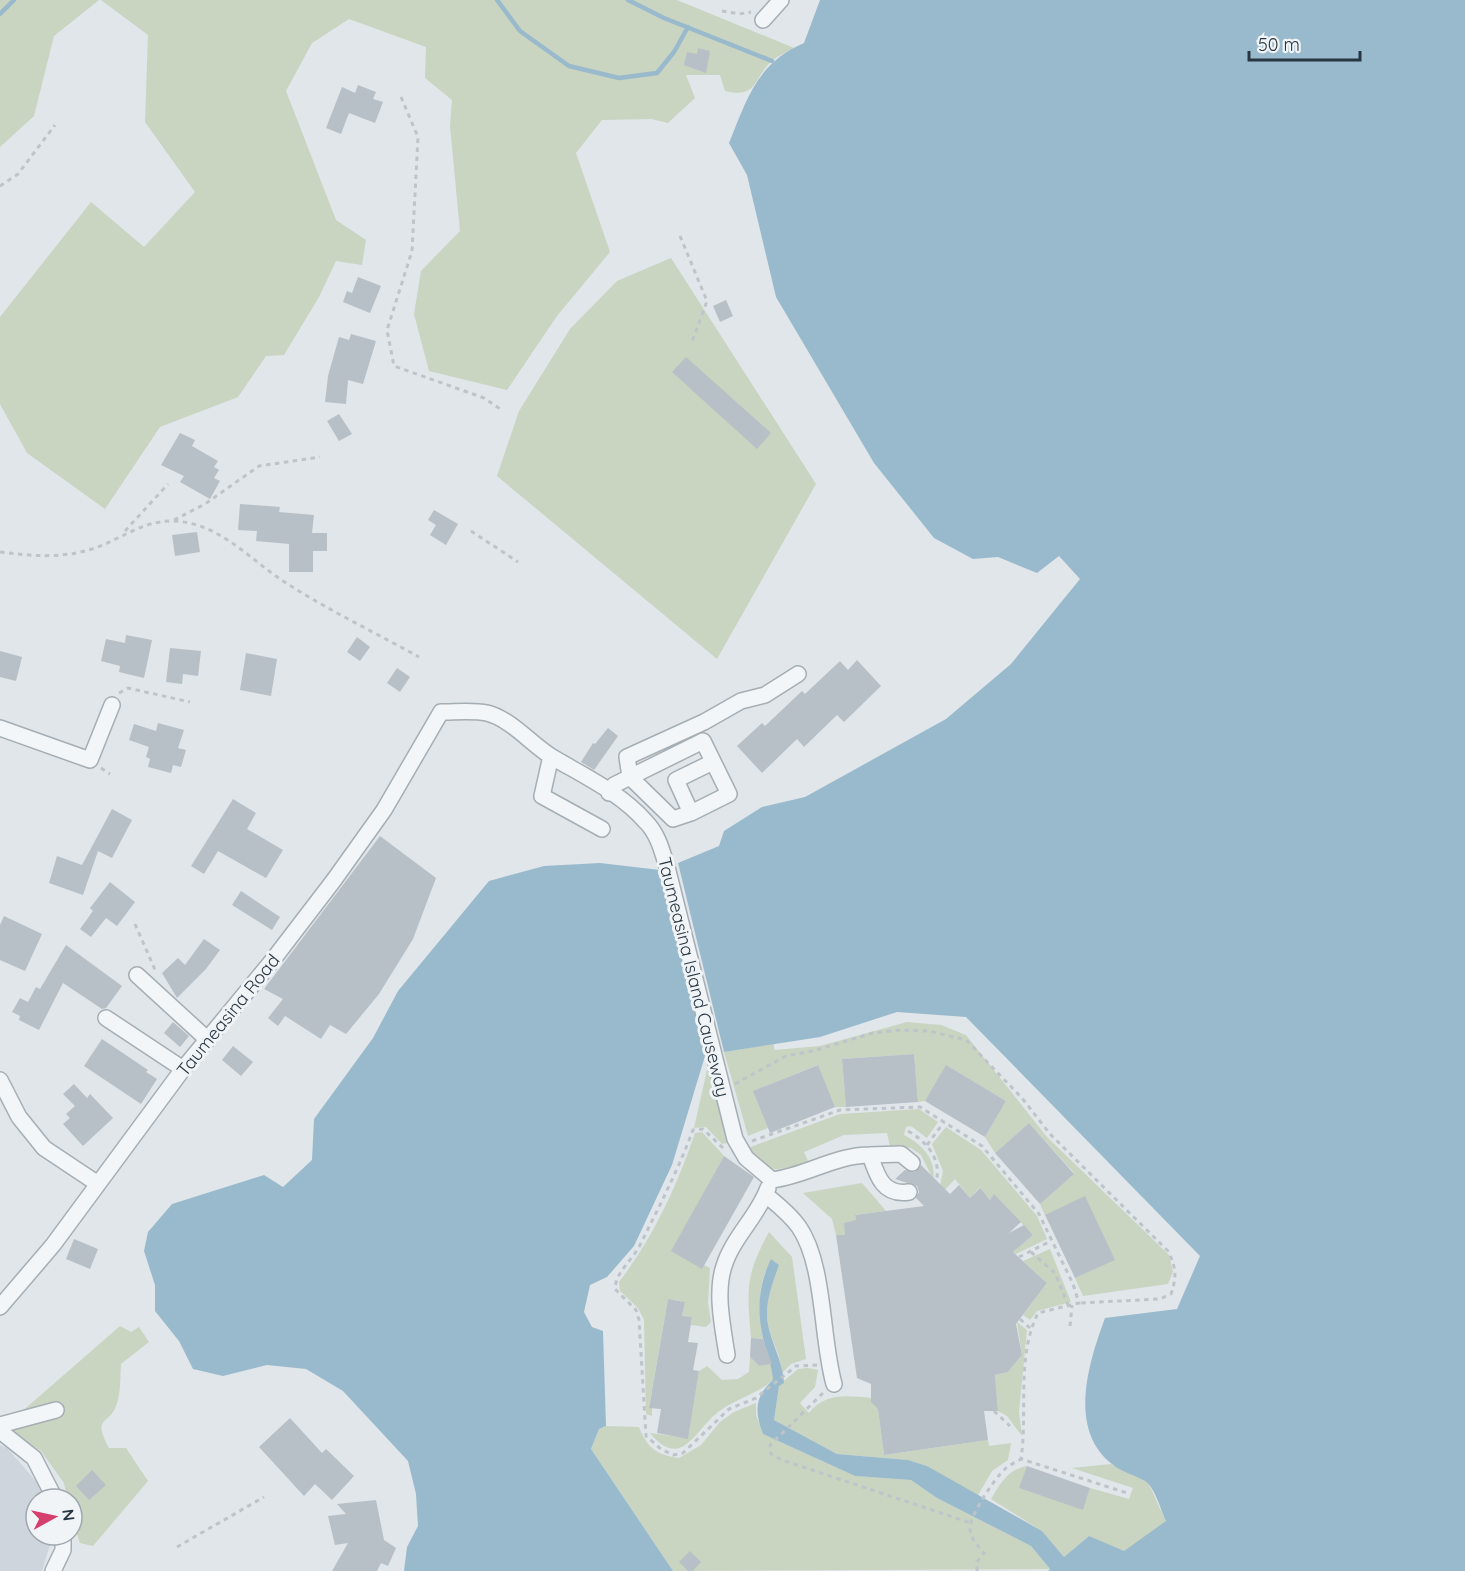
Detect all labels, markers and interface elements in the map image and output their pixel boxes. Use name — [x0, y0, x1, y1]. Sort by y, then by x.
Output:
scale bar — [1249, 24, 1360, 62]
text: 50 m — [1258, 33, 1300, 56]
street label: Taumeasina Island Causeway — [653, 855, 735, 1099]
street label: Taumeasina Road — [172, 949, 284, 1081]
north arrow — [24, 1487, 84, 1547]
text: N — [58, 1508, 80, 1522]

